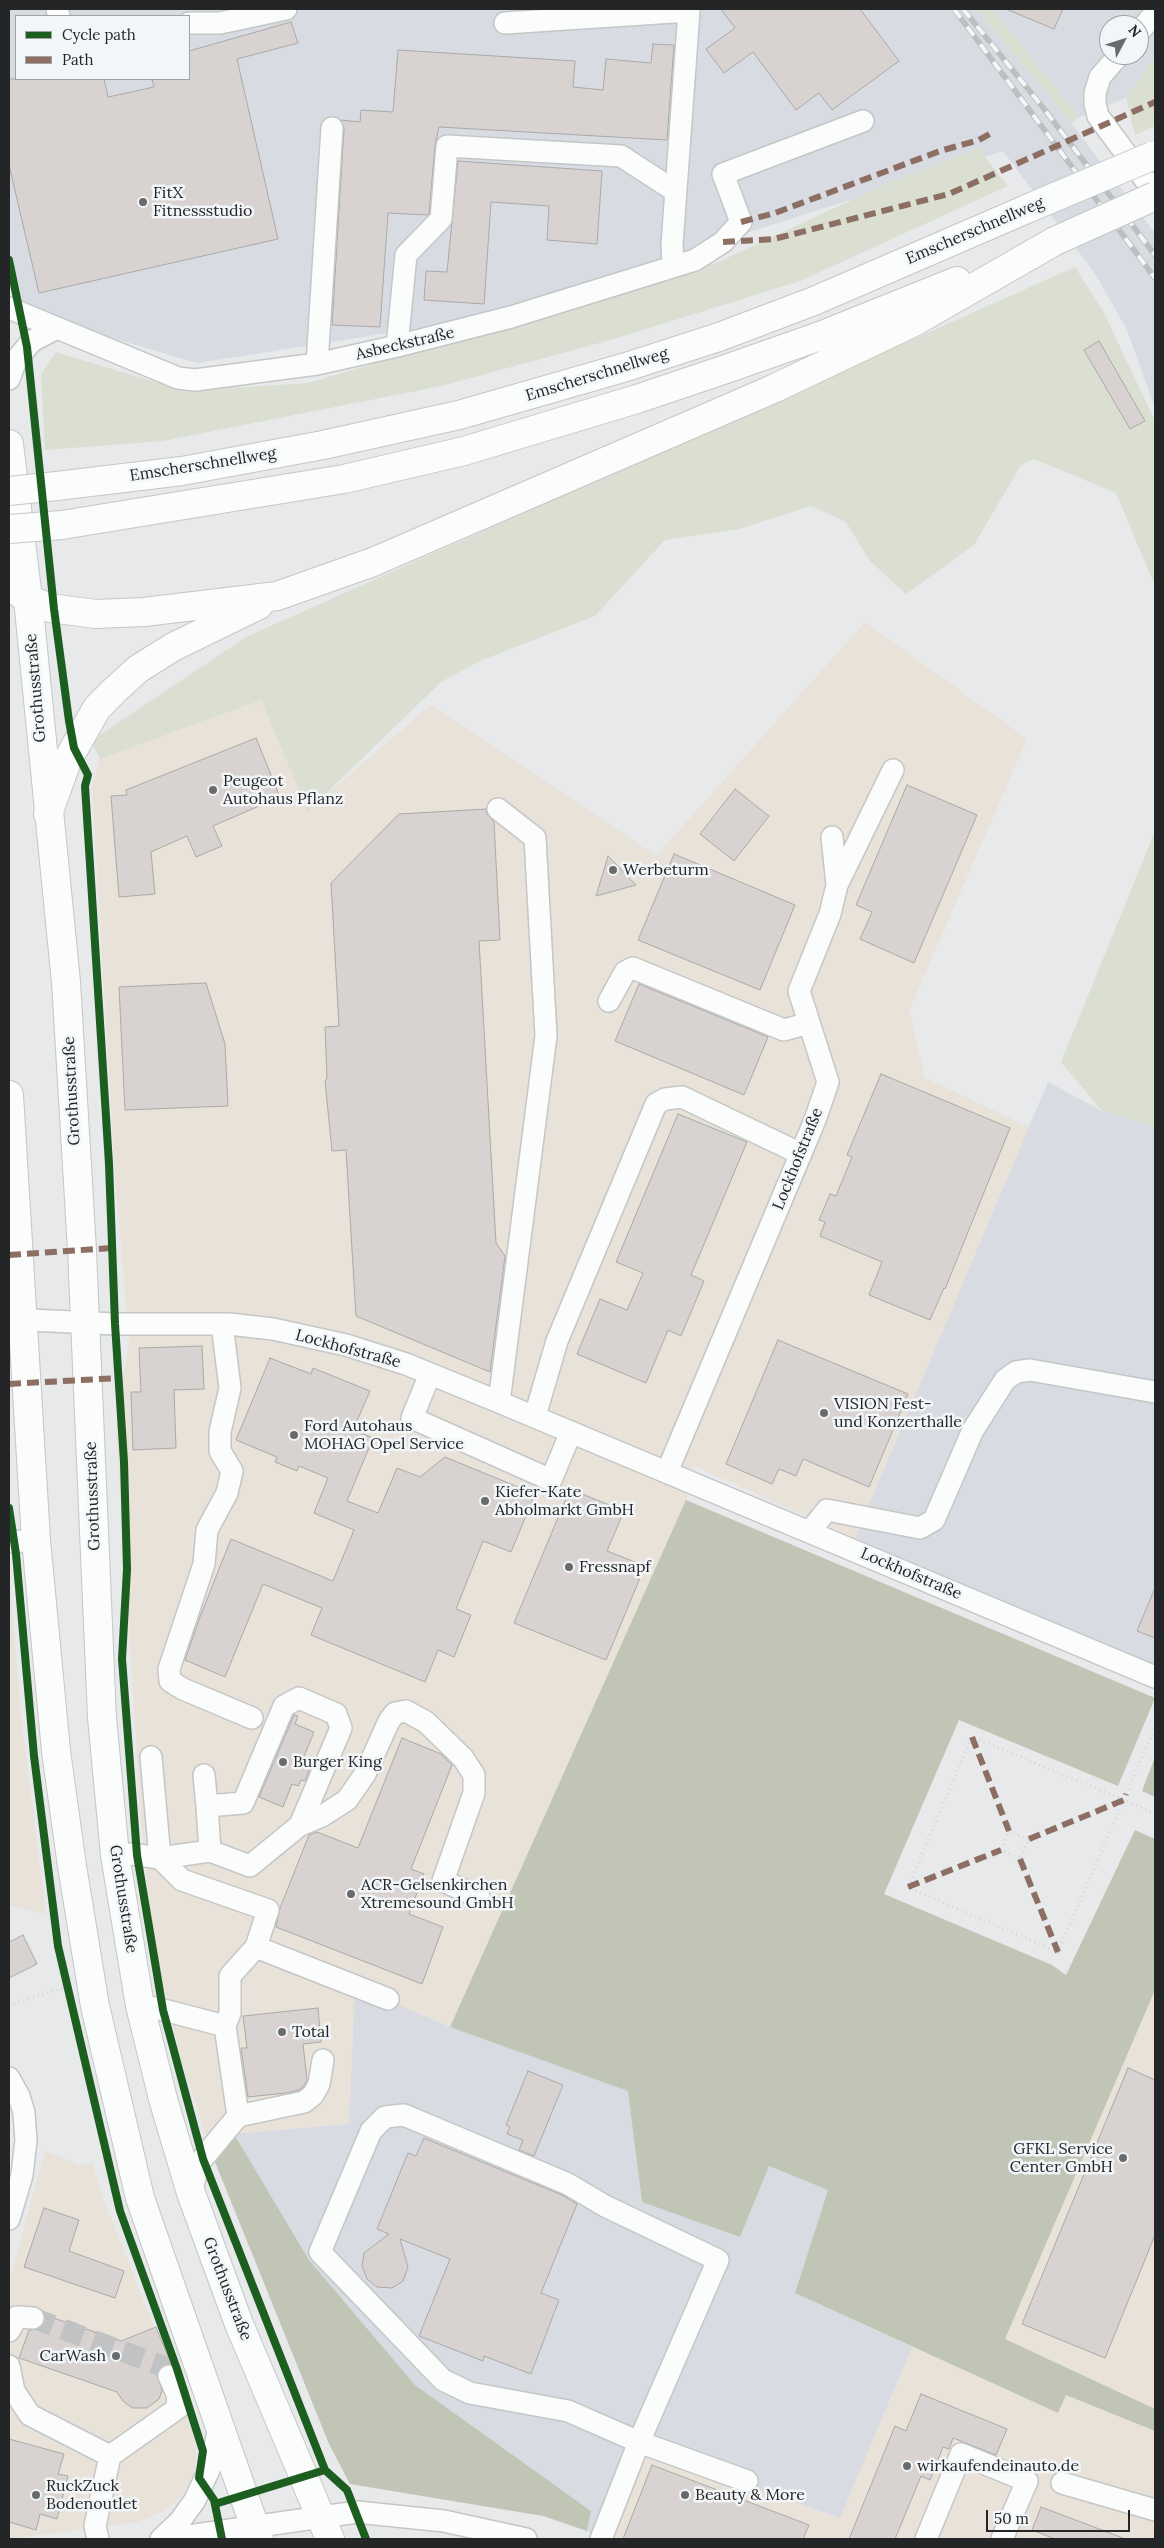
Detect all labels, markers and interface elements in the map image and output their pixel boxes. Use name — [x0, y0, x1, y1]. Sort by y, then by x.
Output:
legend — [15, 15, 190, 80]
north arrow — [1099, 15, 1149, 65]
text: N — [1124, 21, 1145, 41]
text: Cycle path — [62, 25, 136, 44]
text: Path — [62, 50, 93, 69]
place label: FitX Fitnessstudio — [153, 183, 252, 221]
street label: Emscherschnellweg — [903, 193, 1047, 269]
marker: FitX Fitnessstudio — [137, 196, 149, 208]
street label: Asbeckstraße — [354, 323, 456, 365]
street label: Emscherschnellweg — [523, 344, 671, 406]
street label: Emscherschnellweg — [128, 444, 278, 486]
street label: Grothusstraße — [22, 633, 50, 743]
place label: Peugeot Autohaus Pflanz — [223, 771, 343, 809]
marker: Peugeot Autohaus Pflanz — [207, 784, 219, 796]
place label: Werbeturm — [623, 860, 709, 880]
marker: Werbeturm — [607, 864, 619, 876]
street label: Grothusstraße — [60, 1036, 84, 1146]
street label: Lockhofstraße — [769, 1105, 827, 1213]
street label: Lockhofstraße — [293, 1326, 403, 1372]
place label: VISION Fest- und Konzerthalle — [834, 1394, 962, 1432]
marker: VISION Fest- und Konzerthalle — [818, 1407, 830, 1419]
place label: Ford Autohaus MOHAG Opel Service — [304, 1416, 464, 1454]
marker: Ford Autohaus MOHAG Opel Service — [288, 1429, 300, 1441]
street label: Grothusstraße — [81, 1441, 105, 1551]
place label: Kiefer-Kate Abholmarkt GmbH — [495, 1482, 634, 1520]
marker: Kiefer-Kate Abholmarkt GmbH — [479, 1495, 491, 1507]
street label: Lockhofstraße — [857, 1544, 965, 1604]
place label: Fressnapf — [579, 1557, 651, 1577]
marker: Fressnapf — [563, 1561, 575, 1573]
place label: Burger King — [293, 1752, 382, 1772]
marker: Burger King — [277, 1756, 289, 1768]
street label: Grothusstraße — [105, 1844, 141, 1954]
place label: ACR-Gelsenkirchen Xtremesound GmbH — [361, 1875, 514, 1913]
marker: ACR-Gelsenkirchen Xtremesound GmbH — [345, 1888, 357, 1900]
place label: Total — [292, 2022, 330, 2042]
marker: Total — [276, 2026, 288, 2038]
place label: GFKL Service Center GmbH — [1010, 2139, 1113, 2177]
marker: GFKL Service Center GmbH — [1117, 2152, 1129, 2164]
street label: Grothusstraße — [198, 2235, 256, 2343]
place label: CarWash — [39, 2346, 106, 2366]
marker: CarWash — [110, 2350, 122, 2362]
place label: wirkaufendeinauto.de — [917, 2456, 1079, 2476]
marker: wirkaufendeinauto.de — [901, 2460, 913, 2472]
place label: RuckZuck Bodenoutlet — [46, 2476, 137, 2514]
place label: Beauty & More — [695, 2485, 805, 2505]
marker: RuckZuck Bodenoutlet — [30, 2489, 42, 2501]
marker: Beauty & More — [679, 2489, 691, 2501]
scale bar — [989, 2500, 1133, 2532]
text: 50 m — [994, 2509, 1029, 2528]

